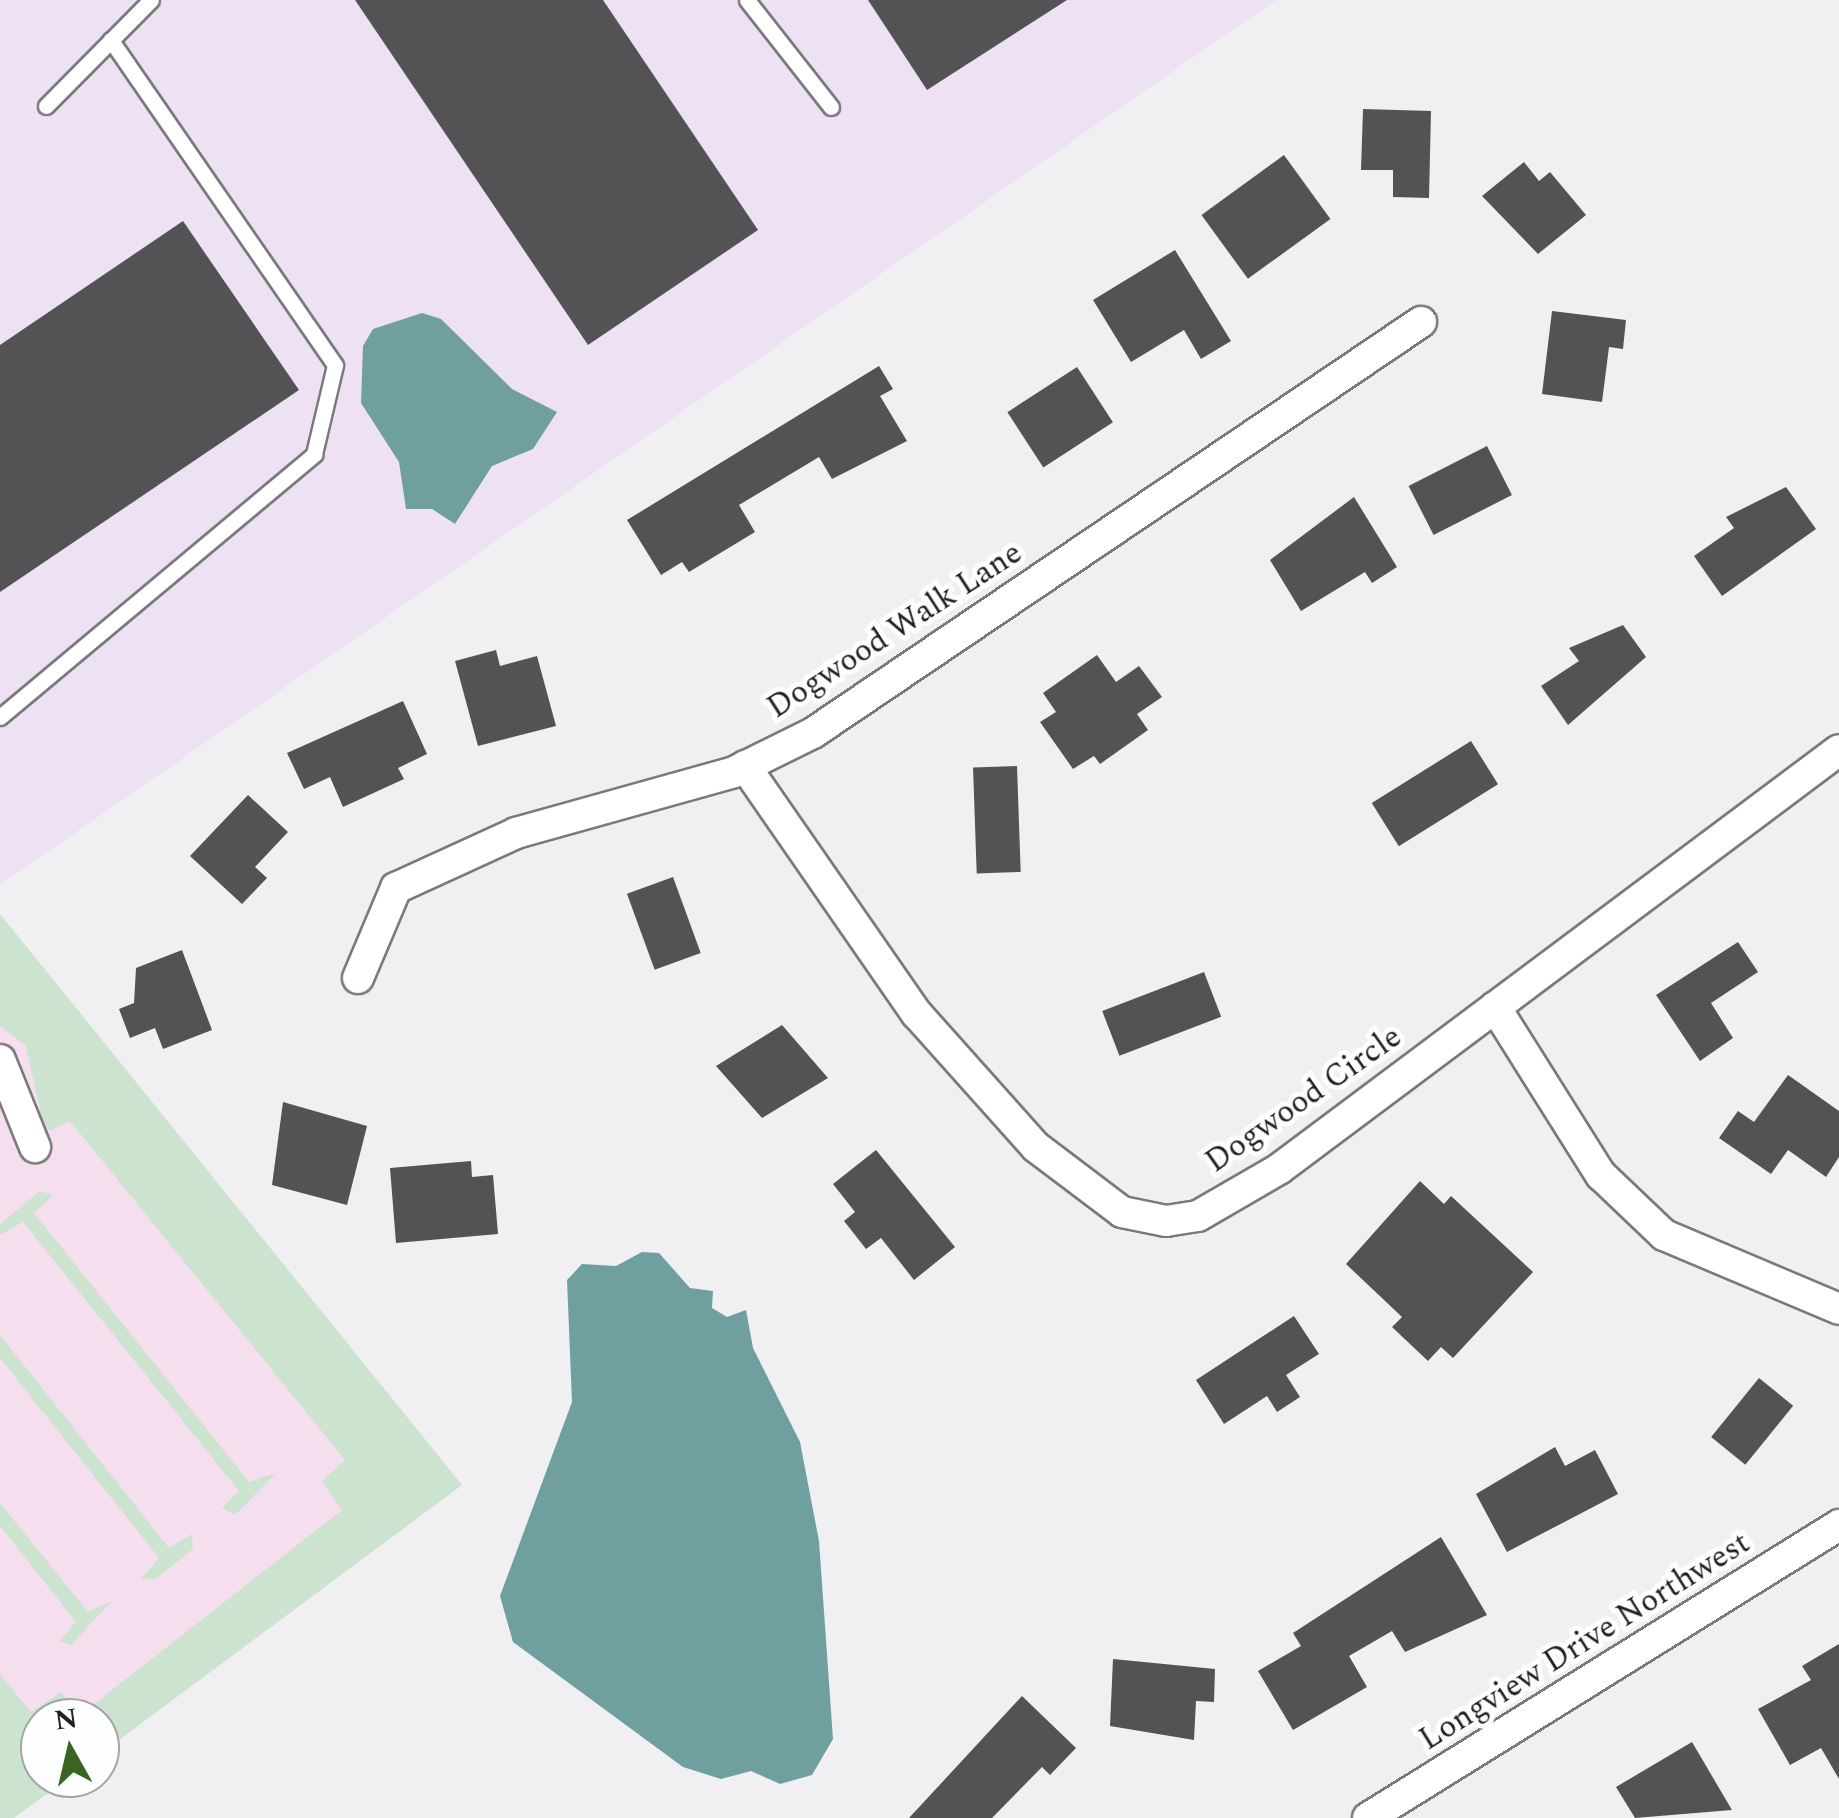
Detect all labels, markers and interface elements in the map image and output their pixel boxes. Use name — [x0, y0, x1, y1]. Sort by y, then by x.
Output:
street label: Dogwood Walk Lane — [760, 534, 1030, 728]
street label: Dogwood Circle — [1199, 1018, 1409, 1182]
street label: Longview Drive Northwest — [1413, 1524, 1757, 1760]
text: N — [52, 1697, 80, 1743]
north arrow — [20, 1698, 120, 1798]

